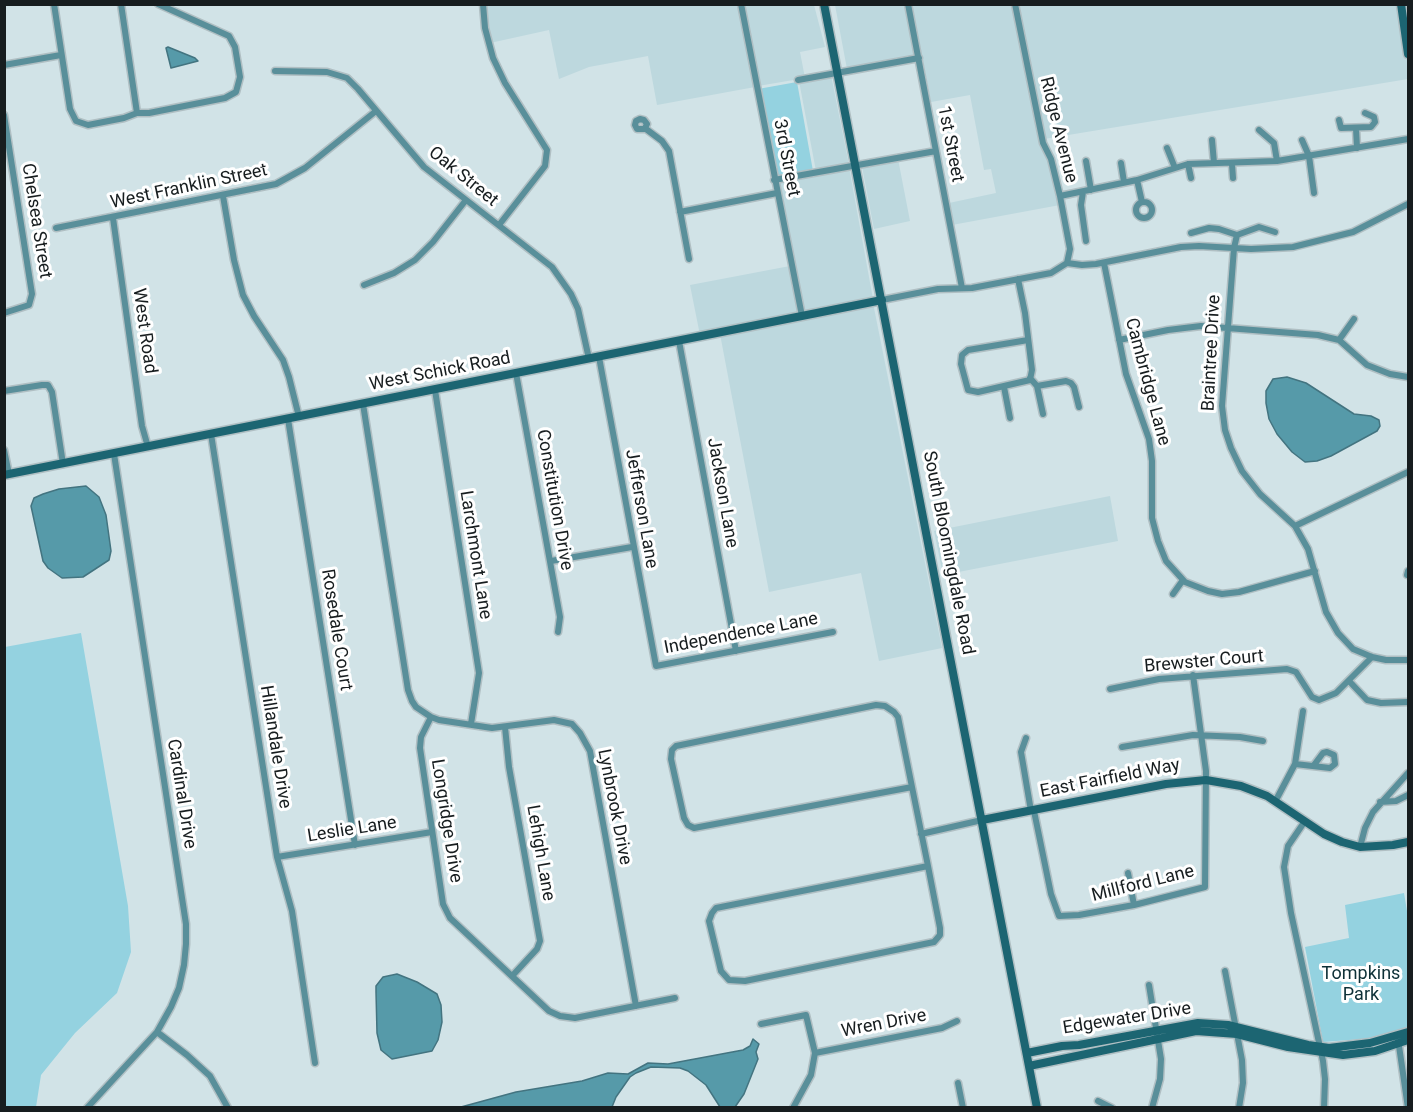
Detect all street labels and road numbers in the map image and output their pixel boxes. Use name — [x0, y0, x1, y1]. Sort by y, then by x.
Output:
street label: Ridge Avenue — [1034, 75, 1082, 185]
street label: 1st Street — [932, 104, 968, 184]
street label: 3rd Street — [768, 118, 804, 198]
street label: Oak Street — [424, 142, 502, 212]
street label: West Franklin Street — [109, 160, 269, 214]
street label: Chelsea Street — [16, 162, 56, 280]
street label: West Road — [127, 287, 161, 375]
street label: Braintree Drive — [1198, 294, 1226, 412]
street label: Cambridge Lane — [1120, 316, 1174, 448]
street label: West Schick Road — [367, 348, 513, 396]
street label: Constitution Drive — [531, 428, 577, 572]
street label: Jackson Lane — [702, 436, 742, 550]
street label: Jefferson Lane — [620, 448, 662, 570]
street label: South Bloomingdale Road — [918, 449, 978, 657]
street label: Larchmont Lane — [454, 489, 496, 621]
street label: Rosedale Court — [316, 568, 356, 692]
street label: Independence Lane — [662, 608, 820, 660]
street label: Brewster Court — [1143, 646, 1265, 678]
street label: Hillandale Drive — [255, 684, 295, 810]
street label: Cardinal Drive — [162, 738, 200, 850]
street label: Lynbrook Drive — [592, 747, 636, 867]
street label: East Fairfield Way — [1038, 755, 1182, 803]
street label: Longridge Drive — [426, 757, 466, 885]
street label: Lehigh Lane — [521, 803, 559, 903]
street label: Leslie Lane — [306, 812, 398, 848]
street label: Millford Lane — [1090, 861, 1196, 907]
street label: Edgewater Drive — [1061, 998, 1193, 1040]
street label: Wren Drive — [840, 1005, 928, 1043]

